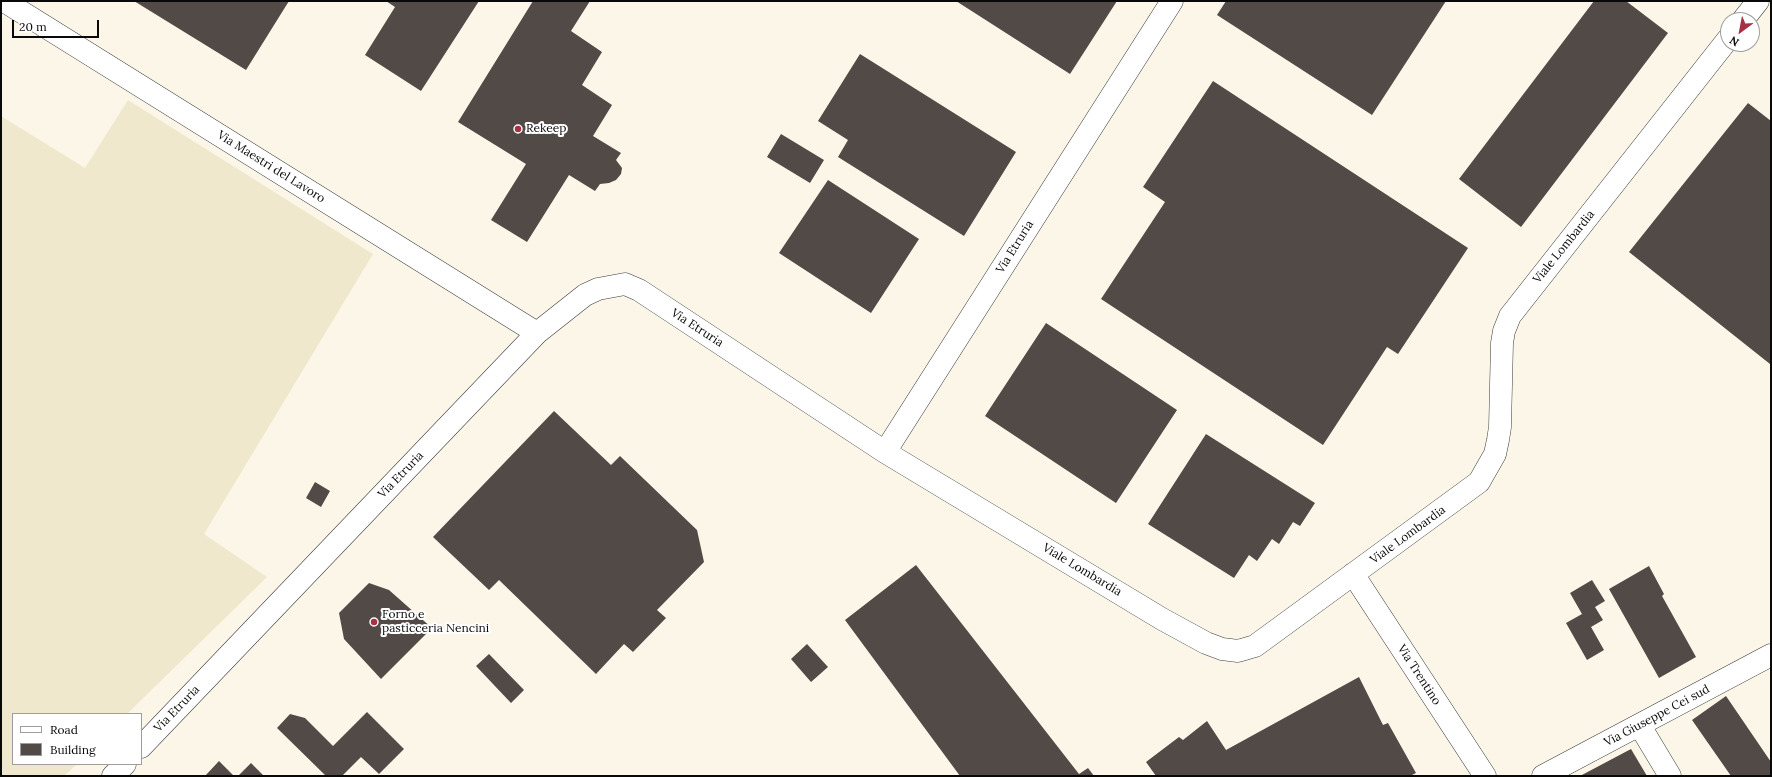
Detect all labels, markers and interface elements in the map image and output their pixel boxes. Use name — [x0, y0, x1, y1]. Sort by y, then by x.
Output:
scale bar — [14, 12, 101, 38]
north arrow — [1720, 12, 1760, 52]
text: 20 m — [19, 19, 47, 34]
text: N — [1727, 33, 1741, 50]
place label: Rekeep — [526, 122, 566, 136]
marker: Rekeep — [513, 124, 523, 134]
street label: Via Maestri del Lavoro — [214, 128, 328, 206]
street label: Viale Lombardia — [1530, 208, 1598, 286]
street label: Via Etruria — [993, 218, 1037, 276]
street label: Via Etruria — [668, 306, 726, 350]
street label: Via Etruria — [375, 449, 427, 501]
street label: Viale Lombardia — [1367, 503, 1449, 567]
street label: Viale Lombardia — [1040, 541, 1124, 599]
place label: Forno e pasticceria Nencini — [382, 608, 489, 636]
marker: Forno e pasticceria Nencini — [369, 617, 379, 627]
street label: Via Trentino — [1394, 642, 1444, 708]
street label: Via Giuseppe Cei sud — [1602, 682, 1712, 750]
street label: Via Etruria — [151, 683, 203, 735]
legend — [12, 713, 142, 765]
text: Road — [50, 722, 78, 737]
text: Building — [50, 742, 96, 757]

